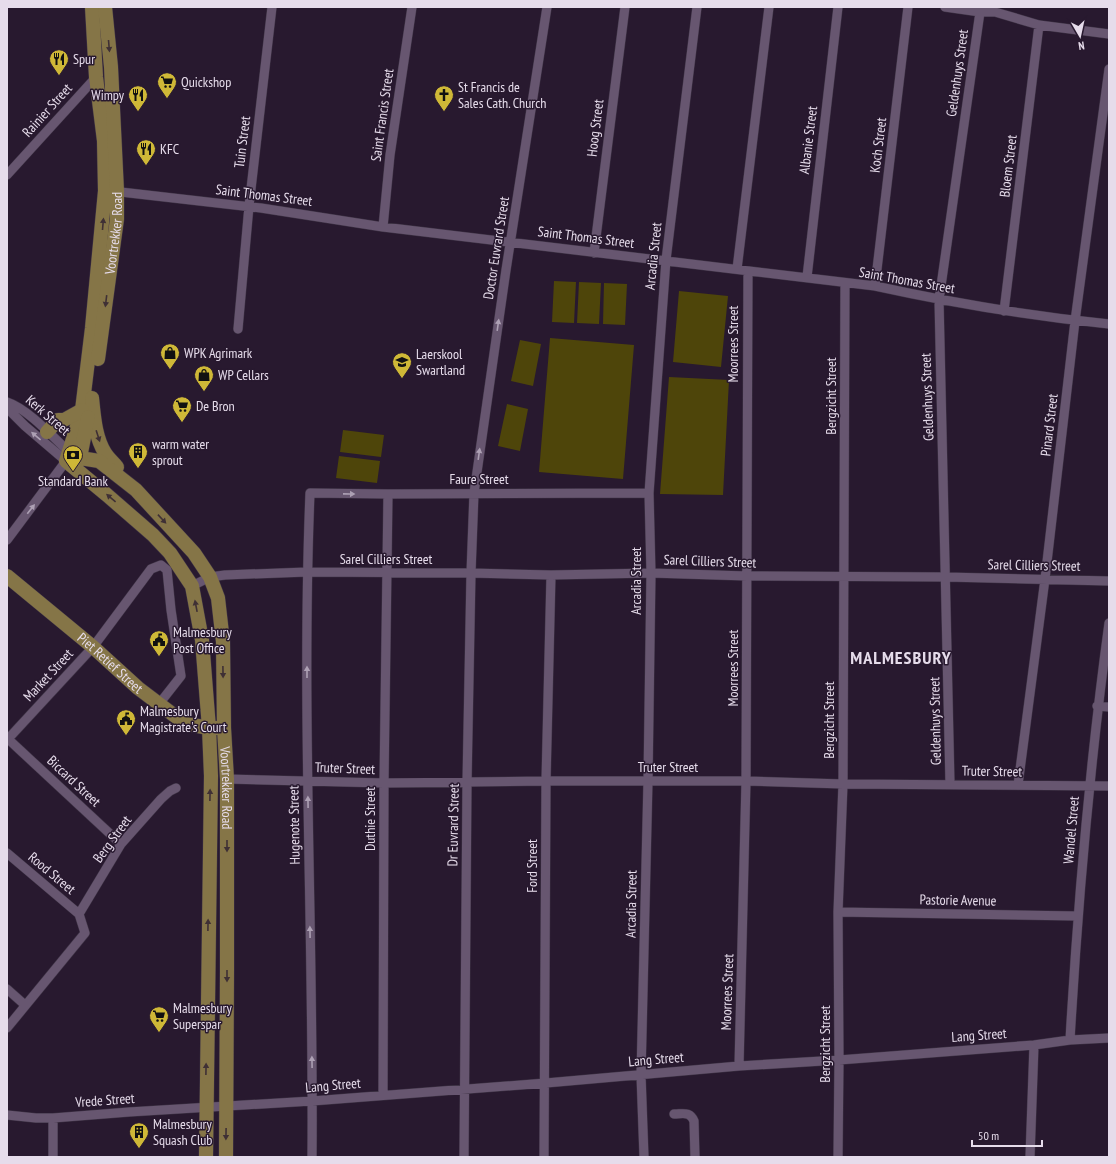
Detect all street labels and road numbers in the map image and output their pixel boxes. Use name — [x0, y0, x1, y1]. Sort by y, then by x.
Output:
street label: Geldenhuys Street — [942, 28, 972, 118]
street label: Saint Francis Street — [367, 67, 397, 163]
street label: Rainier Street — [18, 79, 76, 141]
street label: Hoog Street — [583, 98, 607, 158]
street label: Albanie Street — [795, 105, 821, 175]
street label: Tuin Street — [230, 115, 254, 169]
street label: Koch Street — [866, 116, 890, 174]
street label: Bloem Street — [995, 134, 1021, 198]
street label: Saint Thomas Street — [215, 180, 313, 210]
street label: Voortrekker Road — [100, 192, 126, 276]
street label: Doctor Euvrard Street — [479, 195, 513, 301]
street label: Arcadia Street — [641, 221, 666, 291]
street label: Saint Thomas Street — [537, 222, 635, 252]
street label: Saint Thomas Street — [858, 263, 957, 297]
street label: Moorrees Street — [724, 305, 742, 382]
street label: Geldenhuys Street — [916, 353, 938, 441]
street label: Bergzicht Street — [822, 357, 840, 435]
street label: Kerk Street — [22, 391, 74, 439]
street label: Pinard Street — [1036, 393, 1062, 457]
street label: Faure Street — [449, 470, 509, 488]
street label: Arcadia Street — [627, 547, 645, 615]
street label: Sarel Cilliers Street — [340, 550, 433, 568]
street label: Sarel Cilliers Street — [663, 550, 757, 572]
street label: Sarel Cilliers Street — [987, 555, 1081, 575]
street label: Piet Retief Street — [74, 629, 147, 698]
street label: Moorrees Street — [724, 629, 742, 706]
street label: Market Street — [19, 645, 77, 705]
street label: Geldenhuys Street — [925, 677, 945, 765]
street label: Bergzicht Street — [820, 681, 838, 759]
street label: Voortrekker Road — [216, 745, 236, 829]
street label: Biccard Street — [43, 752, 105, 810]
street label: Truter Street — [315, 758, 376, 778]
street label: Truter Street — [638, 758, 698, 776]
street label: Truter Street — [962, 761, 1022, 781]
street label: Dr Euvrard Street — [443, 783, 463, 867]
street label: Hugenote Street — [284, 785, 304, 865]
street label: Duthie Street — [361, 787, 379, 851]
street label: Wandel Street — [1059, 795, 1083, 865]
street label: Berg Street — [89, 812, 135, 866]
street label: Ford Street — [523, 839, 541, 893]
street label: Rood Street — [25, 848, 79, 898]
street label: Arcadia Street — [621, 870, 641, 938]
street label: Pastorie Avenue — [919, 890, 997, 910]
street label: Moorrees Street — [717, 953, 737, 1031]
street label: Bergzicht Street — [816, 1005, 834, 1083]
street label: Lang Street — [951, 1024, 1007, 1046]
street label: Lang Street — [628, 1048, 685, 1070]
street label: Lang Street — [305, 1074, 362, 1096]
street label: Vrede Street — [74, 1089, 135, 1111]

